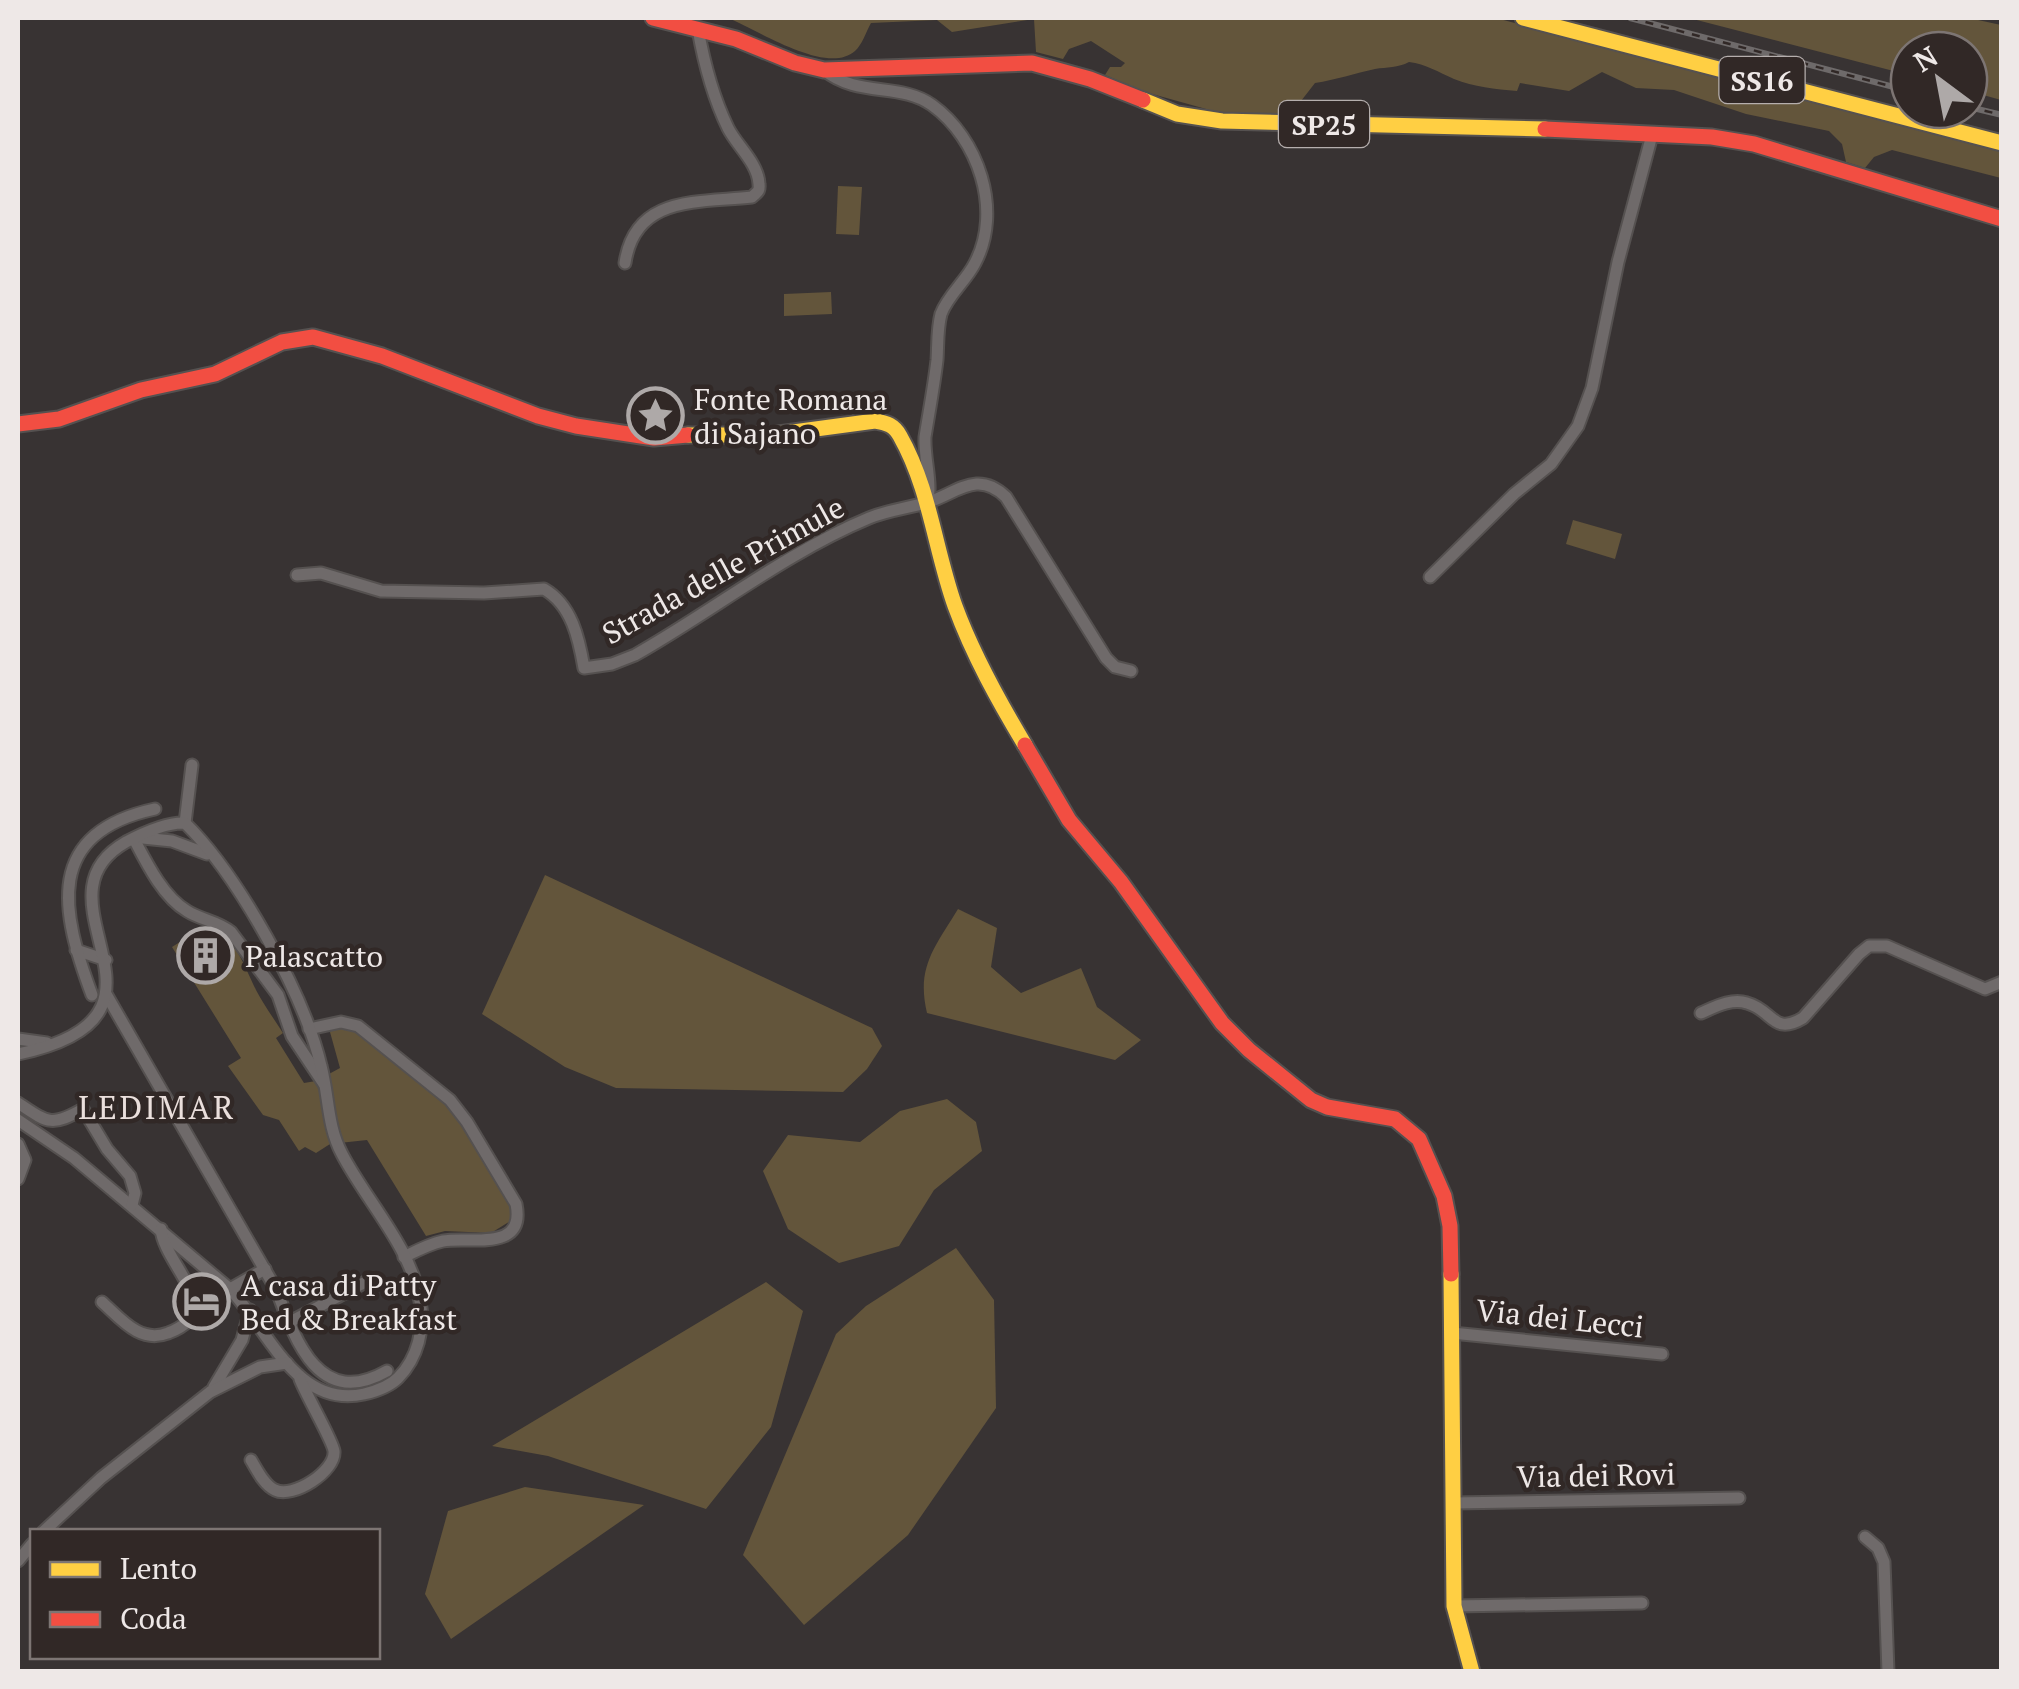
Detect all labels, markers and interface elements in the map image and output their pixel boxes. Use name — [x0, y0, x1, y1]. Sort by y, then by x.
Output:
north arrow — [1889, 30, 1989, 130]
text: N — [1907, 37, 1944, 80]
road number: SS16 — [1720, 57, 1804, 103]
road number: SP25 — [1279, 101, 1369, 147]
place label: Fonte Romana di Sajano — [694, 379, 887, 453]
place icon: Fonte Romana di Sajano — [625, 386, 685, 446]
street label: Strada delle Primule — [595, 487, 851, 653]
building icon: Palascatto — [176, 926, 236, 986]
place label: Palascatto — [245, 936, 383, 976]
district label: LEDIMAR — [78, 1086, 236, 1128]
place label: A casa di Patty Bed & Breakfast — [241, 1265, 457, 1339]
hotel icon: A casa di Patty Bed & Breakfast — [172, 1272, 232, 1332]
street label: Via dei Lecci — [1474, 1289, 1646, 1347]
street label: Via dei Rovi — [1516, 1454, 1676, 1496]
legend — [30, 1529, 380, 1659]
text: Lento — [120, 1548, 197, 1588]
text: Coda — [120, 1598, 187, 1638]

